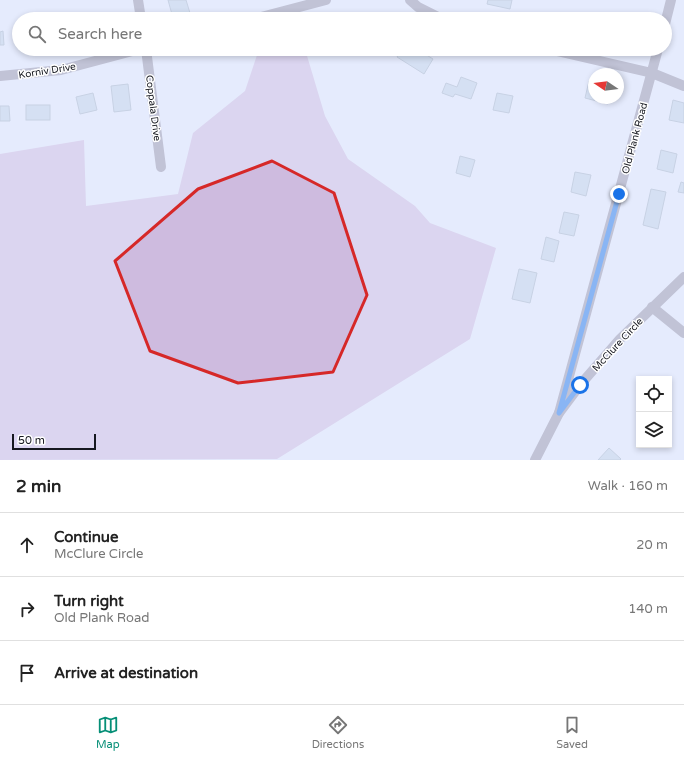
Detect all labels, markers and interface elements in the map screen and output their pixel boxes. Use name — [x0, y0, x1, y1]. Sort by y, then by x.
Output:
search box — [12, 12, 672, 56]
icon: search — [26, 23, 48, 45]
text: Search here — [58, 25, 142, 43]
street label: Korniv Drive — [18, 60, 77, 81]
north arrow — [588, 68, 624, 104]
street label: Coppala Drive — [143, 74, 163, 142]
street label: Old Plank Road — [620, 101, 650, 175]
route end — [610, 185, 628, 203]
street label: McClure Circle — [590, 315, 646, 374]
route start — [571, 376, 589, 394]
map controls — [636, 376, 672, 448]
button: locate — [636, 376, 672, 412]
button: layers — [636, 412, 672, 448]
scale bar — [12, 432, 96, 451]
text: 50 m — [18, 434, 45, 447]
text: 2 min — [16, 476, 61, 497]
text: Walk · 160 m — [588, 478, 668, 494]
text: Continue — [54, 528, 118, 546]
icon: ahead — [16, 534, 38, 556]
text: 20 m — [636, 537, 668, 553]
text: McClure Circle — [54, 546, 143, 562]
text: Turn right — [54, 592, 124, 610]
icon: right — [16, 598, 38, 620]
text: 140 m — [628, 601, 668, 617]
text: Old Plank Road — [54, 610, 150, 626]
icon: arrive — [16, 662, 38, 684]
text: Arrive at destination — [54, 664, 198, 682]
tab: Map — [96, 714, 120, 751]
tab: Directions — [312, 714, 364, 751]
tab: Saved — [556, 714, 588, 751]

